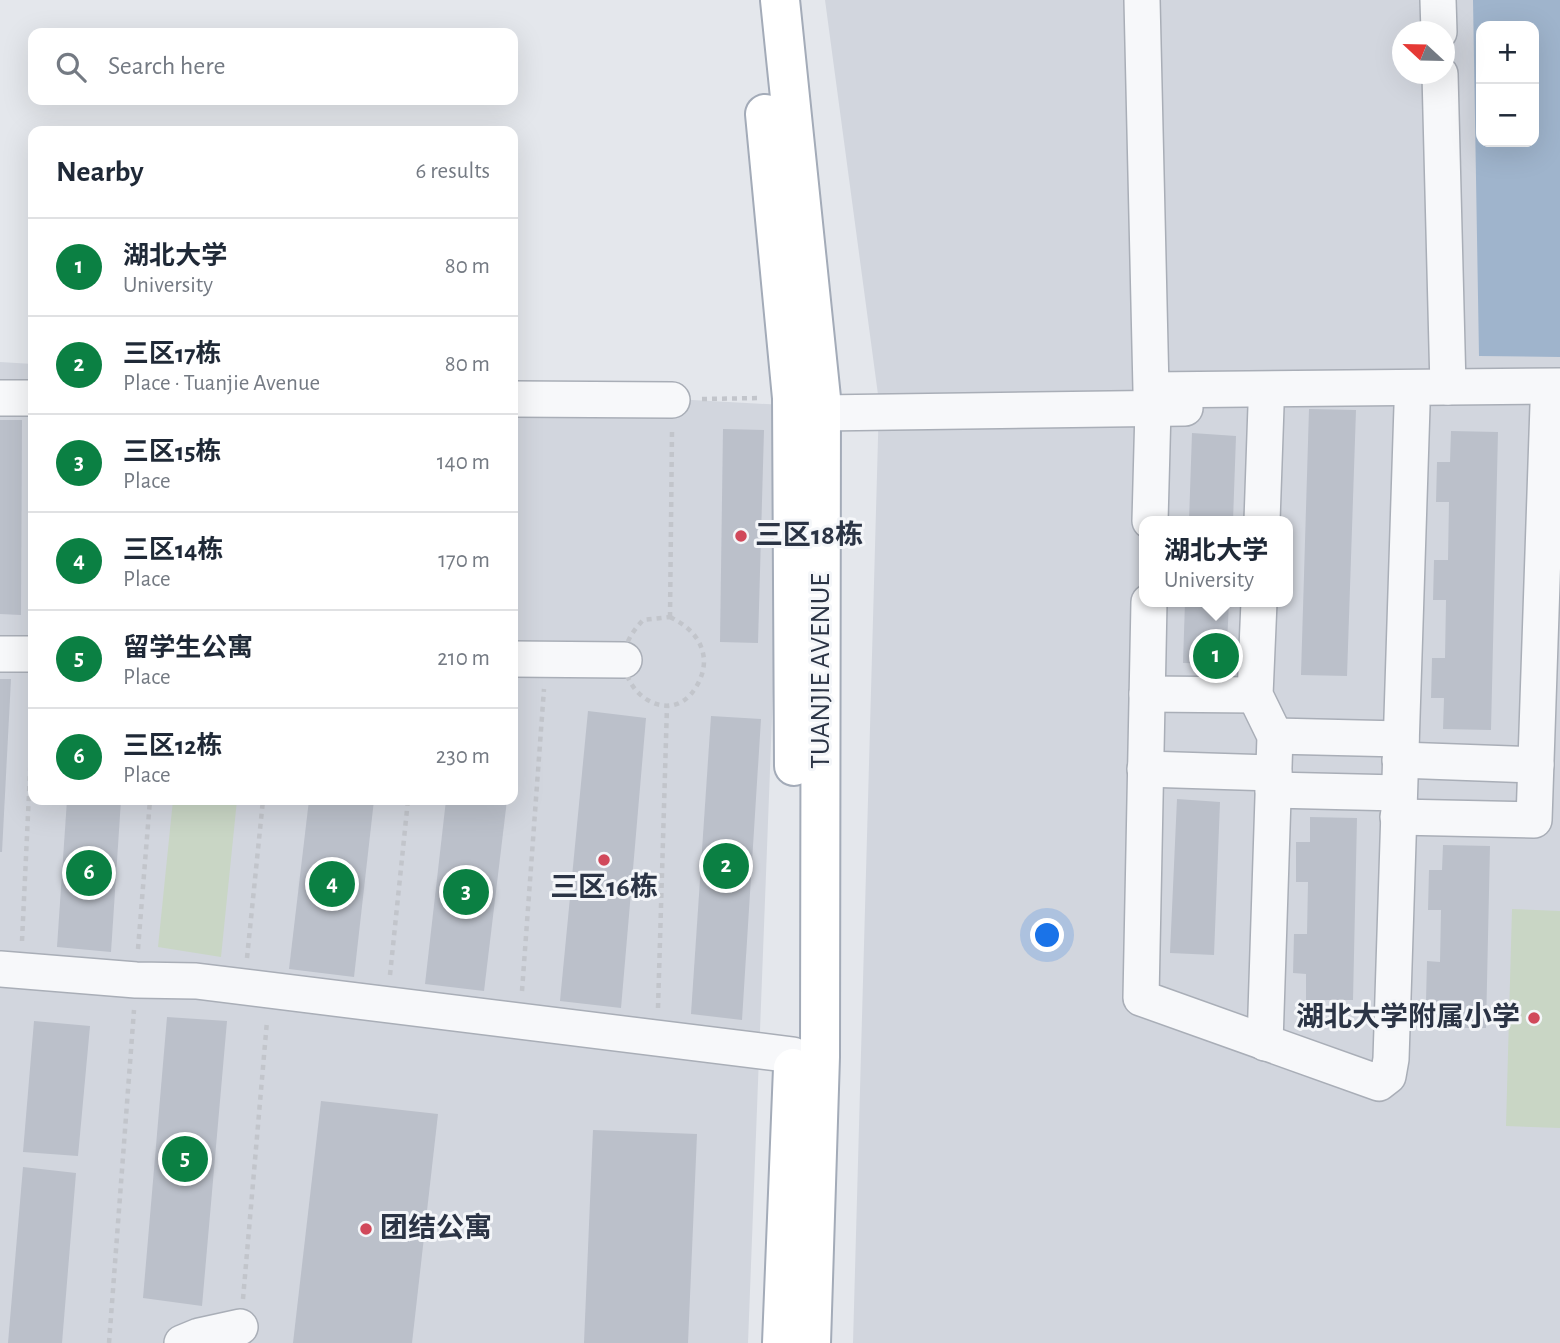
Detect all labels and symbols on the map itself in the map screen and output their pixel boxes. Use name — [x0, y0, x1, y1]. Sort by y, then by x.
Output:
north arrow — [1392, 21, 1455, 84]
place label: 三区18栋 — [755, 520, 863, 550]
marker: 三区18栋 — [733, 528, 749, 544]
street label: TUANJIE AVENUE — [807, 573, 835, 769]
pin: 1 — [1193, 630, 1239, 682]
pin: 2 — [703, 840, 749, 892]
pin: 6 — [66, 847, 112, 899]
marker: 三区16栋 — [596, 852, 612, 868]
pin: 4 — [309, 858, 355, 910]
pin: 3 — [443, 866, 489, 918]
place label: 三区16栋 — [550, 872, 658, 902]
your location — [1030, 918, 1064, 952]
place label: 湖北大学附属小学 — [1296, 1002, 1520, 1032]
marker: 湖北大学附属小学 — [1526, 1010, 1542, 1026]
pin: 5 — [162, 1133, 208, 1185]
place label: 团结公寓 — [380, 1212, 492, 1243]
marker: 团结公寓 — [358, 1221, 374, 1237]

